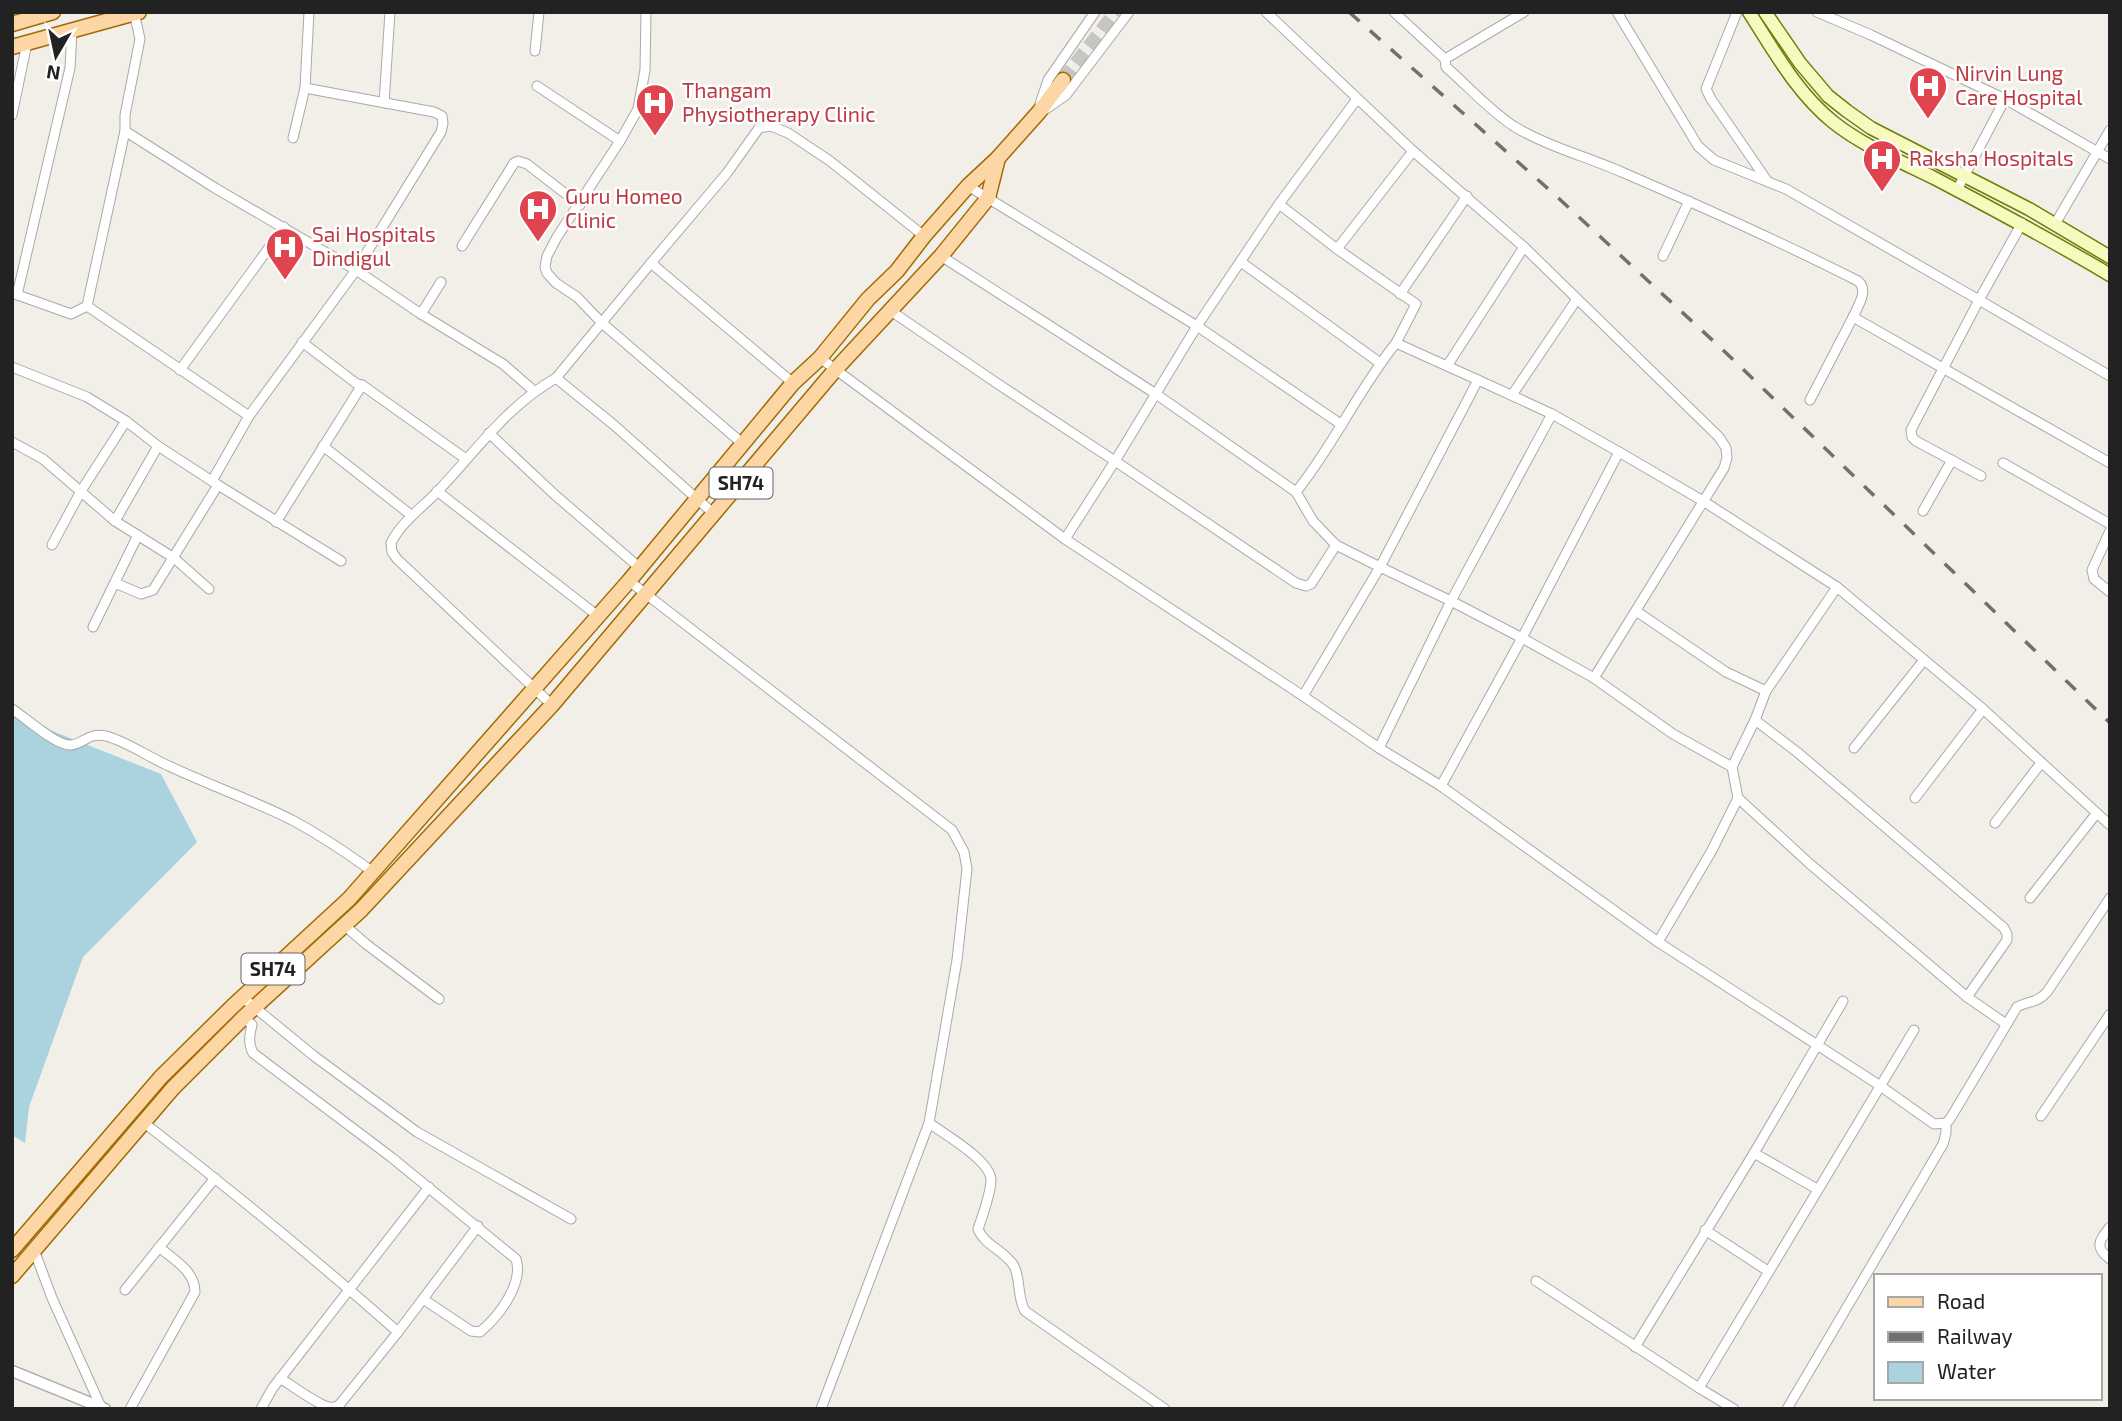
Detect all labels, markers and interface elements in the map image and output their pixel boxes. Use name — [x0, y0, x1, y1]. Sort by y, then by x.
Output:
north arrow — [21, 21, 91, 91]
place label: Nirvin Lung Care Hospital — [1955, 60, 2083, 109]
text: N — [45, 61, 62, 86]
hospital icon: Nirvin Lung Care Hospital — [1907, 65, 1949, 120]
place label: Thangam Physiotherapy Clinic — [682, 77, 875, 126]
hospital icon: Thangam Physiotherapy Clinic — [634, 82, 676, 137]
hospital icon: Raksha Hospitals — [1861, 138, 1903, 193]
place label: Raksha Hospitals — [1909, 145, 2074, 170]
place label: Guru Homeo Clinic — [565, 183, 683, 232]
hospital icon: Guru Homeo Clinic — [517, 188, 559, 243]
place label: Sai Hospitals Dindigul — [312, 221, 436, 270]
hospital icon: Sai Hospitals Dindigul — [264, 226, 306, 281]
road number: SH74 — [710, 468, 772, 498]
road number: SH74 — [242, 953, 304, 984]
legend — [1874, 1274, 2101, 1400]
text: Road — [1937, 1288, 1985, 1313]
text: Railway — [1937, 1323, 2013, 1348]
text: Water — [1937, 1358, 1996, 1383]

